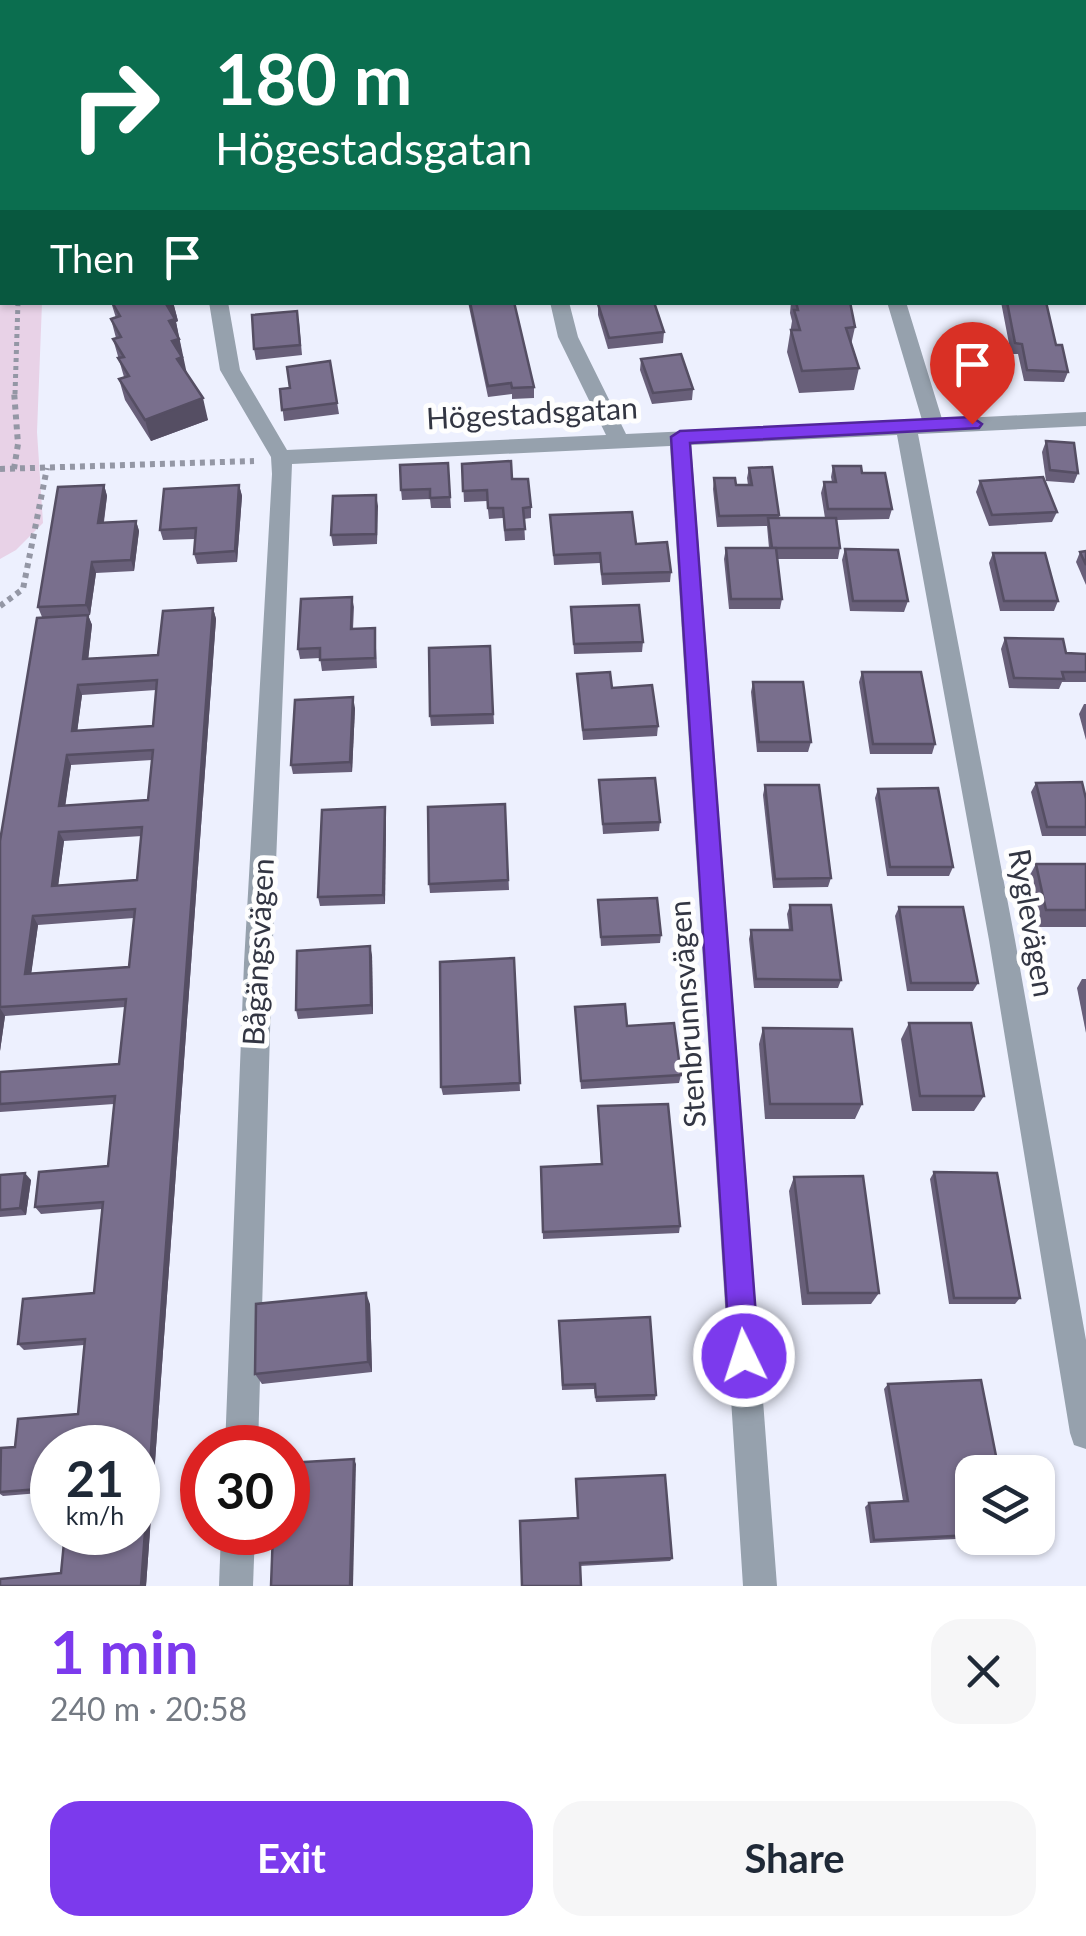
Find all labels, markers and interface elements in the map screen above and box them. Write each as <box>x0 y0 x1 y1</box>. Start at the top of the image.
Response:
text: 180 m <box>215 36 412 120</box>
icon: right <box>50 40 180 170</box>
text: Högestadsgatan <box>215 121 532 175</box>
icon: arrive <box>155 230 210 285</box>
text: Then <box>50 235 135 281</box>
pin <box>930 322 1015 425</box>
icon: arrive <box>945 337 1000 392</box>
street label: Högestadsgatan <box>425 388 639 436</box>
street label: Ryglevägen <box>1002 846 1064 999</box>
street label: Bågängsvägen <box>234 857 280 1047</box>
street label: Stenbrunnsvägen <box>660 899 712 1129</box>
position arrow <box>692 1304 796 1408</box>
speed limit sign: 30 <box>180 1425 310 1555</box>
text: 21 <box>66 1448 124 1508</box>
map controls <box>955 1455 1055 1555</box>
button: layers <box>955 1455 1055 1555</box>
text: km/h <box>66 1500 124 1530</box>
text: 1 min <box>50 1615 199 1687</box>
button: close <box>931 1619 1036 1724</box>
text: 240 m · 20:58 <box>50 1689 247 1728</box>
button: Exit <box>50 1801 533 1916</box>
button: Share <box>553 1801 1036 1916</box>

